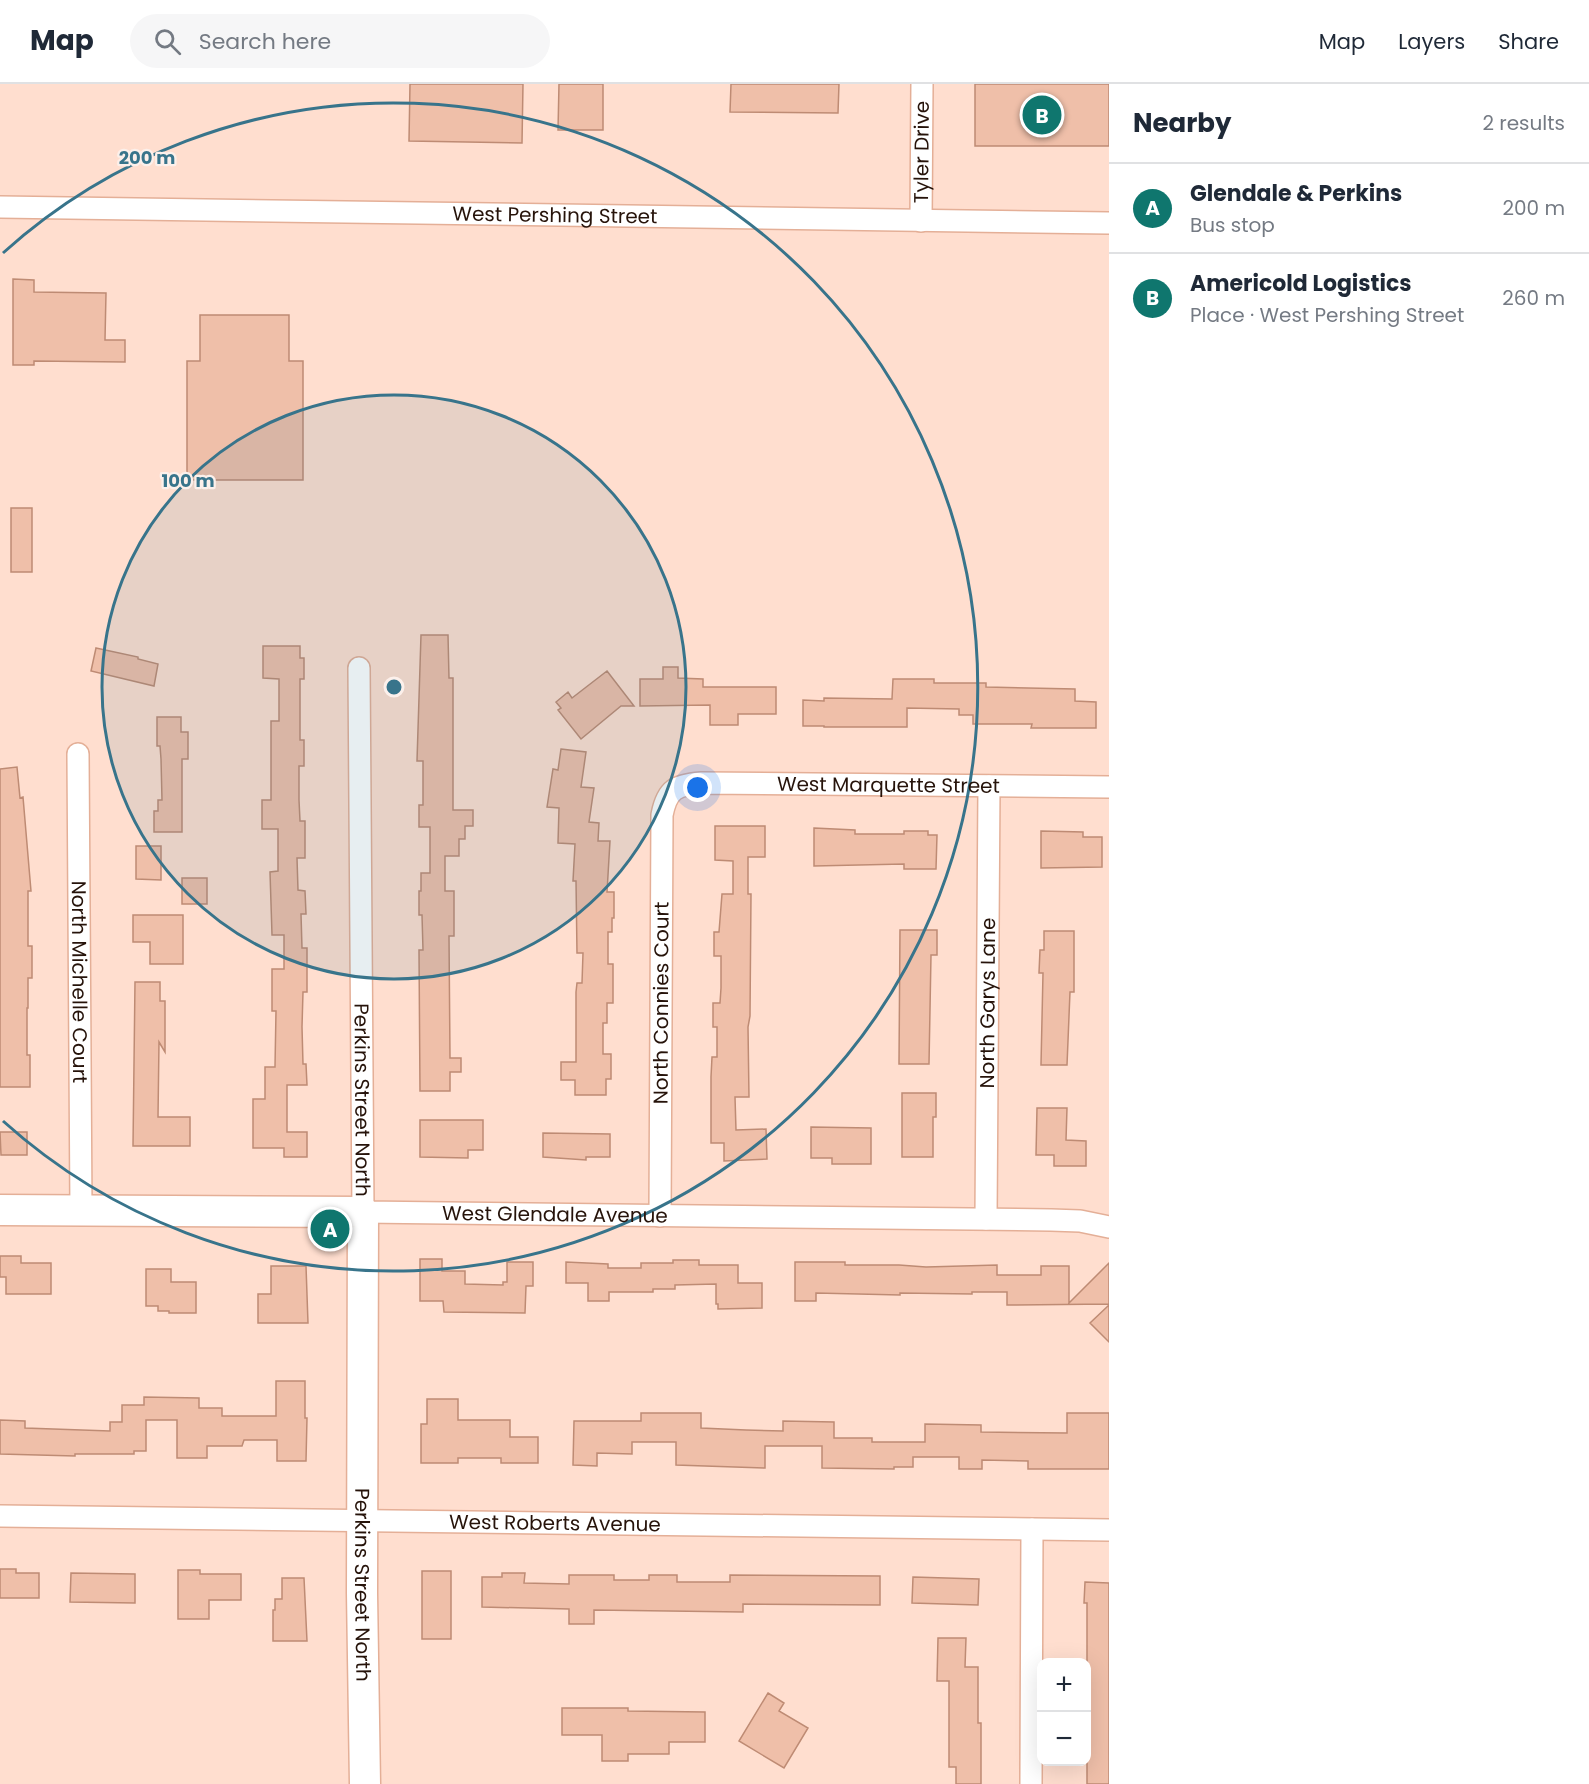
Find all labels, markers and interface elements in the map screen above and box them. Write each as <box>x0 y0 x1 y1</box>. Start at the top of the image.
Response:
search box <box>130 14 550 68</box>
text: Map <box>30 21 94 60</box>
icon: search <box>151 25 184 58</box>
text: Search here <box>199 26 331 57</box>
text: Map <box>1319 27 1365 56</box>
text: Layers <box>1398 27 1465 56</box>
text: Share <box>1498 27 1559 56</box>
pin: B <box>1022 93 1062 138</box>
street label: Tyler Drive <box>907 101 936 203</box>
text: Nearby <box>1133 105 1231 141</box>
text: 2 results <box>1482 109 1565 137</box>
text: 200 m <box>119 145 175 170</box>
text: Glendale & Perkins <box>1190 178 1402 209</box>
text: A <box>1145 194 1160 222</box>
text: 200 m <box>1502 194 1565 222</box>
street label: West Pershing Street <box>452 200 658 230</box>
text: Bus stop <box>1190 211 1275 239</box>
text: Americold Logistics <box>1190 268 1412 299</box>
text: B <box>1146 284 1159 312</box>
text: 260 m <box>1502 284 1565 312</box>
text: Place · West Pershing Street <box>1190 301 1464 329</box>
text: 100 m <box>161 468 215 493</box>
centre of rings <box>384 677 404 697</box>
street label: West Marquette Street <box>777 770 1000 800</box>
your location <box>683 773 712 802</box>
street label: North Michelle Court <box>65 881 94 1083</box>
street label: North Connies Court <box>647 902 676 1104</box>
street label: North Garys Lane <box>973 918 1002 1088</box>
street label: Perkins Street North <box>347 1003 377 1197</box>
street label: West Glendale Avenue <box>442 1199 668 1230</box>
pin: A <box>310 1206 350 1252</box>
street label: Perkins Street North <box>348 1488 377 1682</box>
street label: West Roberts Avenue <box>449 1508 661 1538</box>
map controls <box>1037 1658 1091 1766</box>
button: + <box>1037 1658 1091 1712</box>
button: − <box>1037 1712 1091 1766</box>

